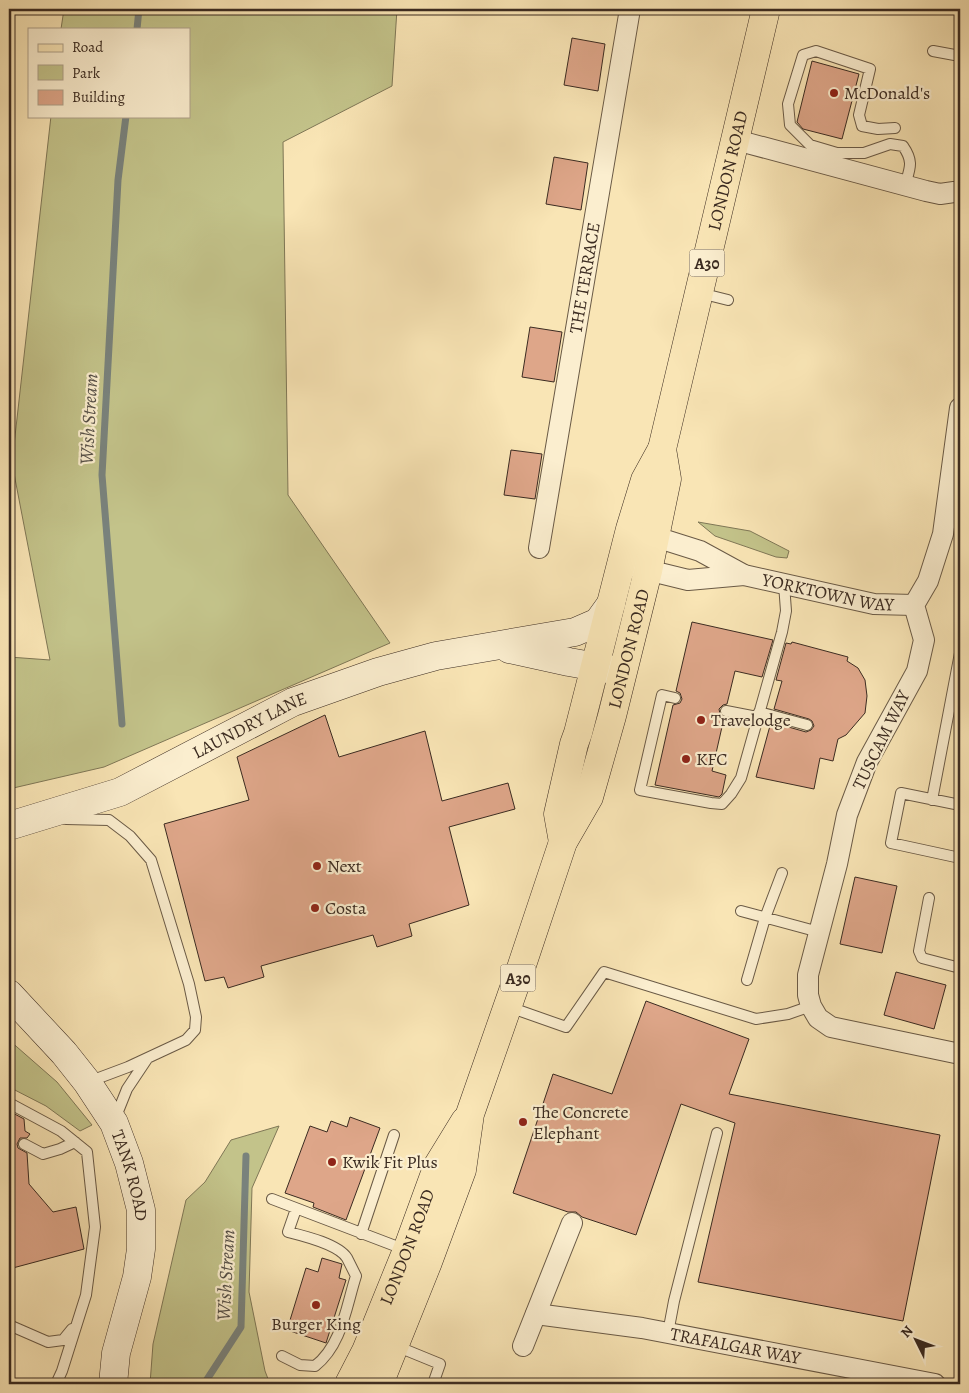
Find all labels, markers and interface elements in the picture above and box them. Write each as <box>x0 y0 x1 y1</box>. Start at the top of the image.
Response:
legend <box>28 28 190 118</box>
text: Road <box>72 37 104 57</box>
text: Park <box>72 63 101 83</box>
place label: McDonald's <box>844 81 930 105</box>
text: Building <box>72 87 125 107</box>
marker: McDonald's <box>828 87 840 99</box>
street label: LONDON ROAD <box>702 108 754 233</box>
street label: THE TERRACE <box>563 220 606 335</box>
road number: A30 <box>690 250 724 276</box>
water label: Wish Stream <box>74 373 104 465</box>
street label: YORKTOWN WAY <box>759 567 896 617</box>
street label: LONDON ROAD <box>602 586 655 711</box>
street label: TUSCAM WAY <box>847 685 916 794</box>
street label: LAUNDRY LANE <box>188 686 310 764</box>
place label: Travelodge <box>711 708 791 732</box>
marker: Travelodge <box>695 714 707 726</box>
place label: KFC <box>696 747 728 771</box>
marker: KFC <box>680 753 692 765</box>
place label: Next <box>327 854 362 878</box>
marker: Next <box>311 860 323 872</box>
place label: Costa <box>325 896 367 920</box>
marker: Costa <box>309 902 321 914</box>
road number: A30 <box>500 964 536 991</box>
place label: The Concrete Elephant <box>533 1100 629 1145</box>
marker: The Concrete Elephant <box>517 1116 529 1128</box>
street label: TANK ROAD <box>106 1126 153 1221</box>
place label: Kwik Fit Plus <box>342 1150 438 1174</box>
marker: Kwik Fit Plus <box>326 1156 338 1168</box>
street label: LONDON ROAD <box>374 1186 440 1309</box>
water label: Wish Stream <box>211 1229 241 1321</box>
marker: Burger King <box>310 1299 322 1311</box>
place label: Burger King <box>271 1312 361 1336</box>
north arrow <box>892 1316 942 1366</box>
text: N <box>896 1321 917 1342</box>
street label: TRAFALGAR WAY <box>668 1322 804 1370</box>

